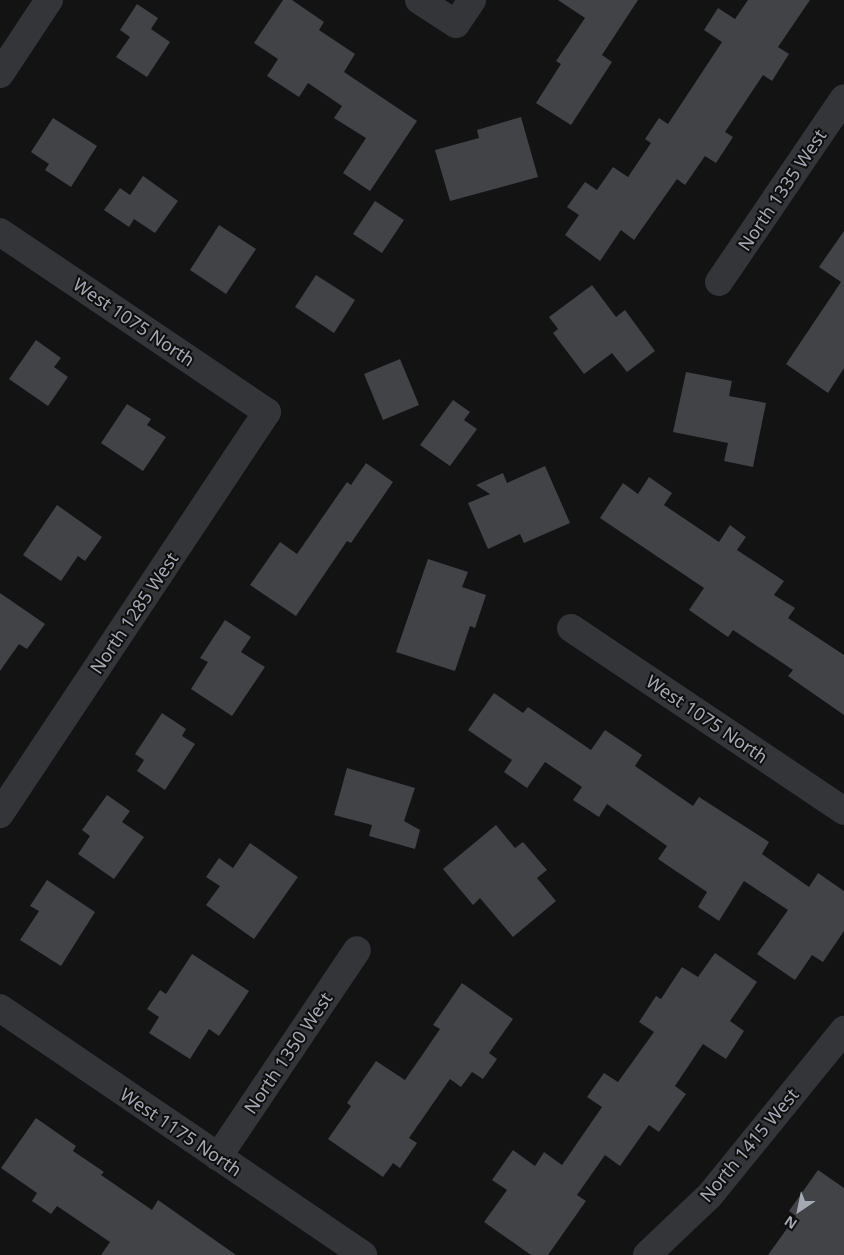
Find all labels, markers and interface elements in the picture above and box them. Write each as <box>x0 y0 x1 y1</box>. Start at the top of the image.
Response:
street label: North 1335 West <box>733 125 831 255</box>
street label: West 1075 North <box>69 273 199 371</box>
street label: North 1285 West <box>85 548 183 678</box>
street label: West 1075 North <box>642 670 772 768</box>
street label: North 1350 West <box>239 988 337 1118</box>
street label: West 1175 North <box>116 1083 246 1181</box>
street label: North 1415 West <box>695 1084 803 1206</box>
north arrow <box>774 1185 824 1235</box>
text: N <box>780 1212 800 1234</box>

